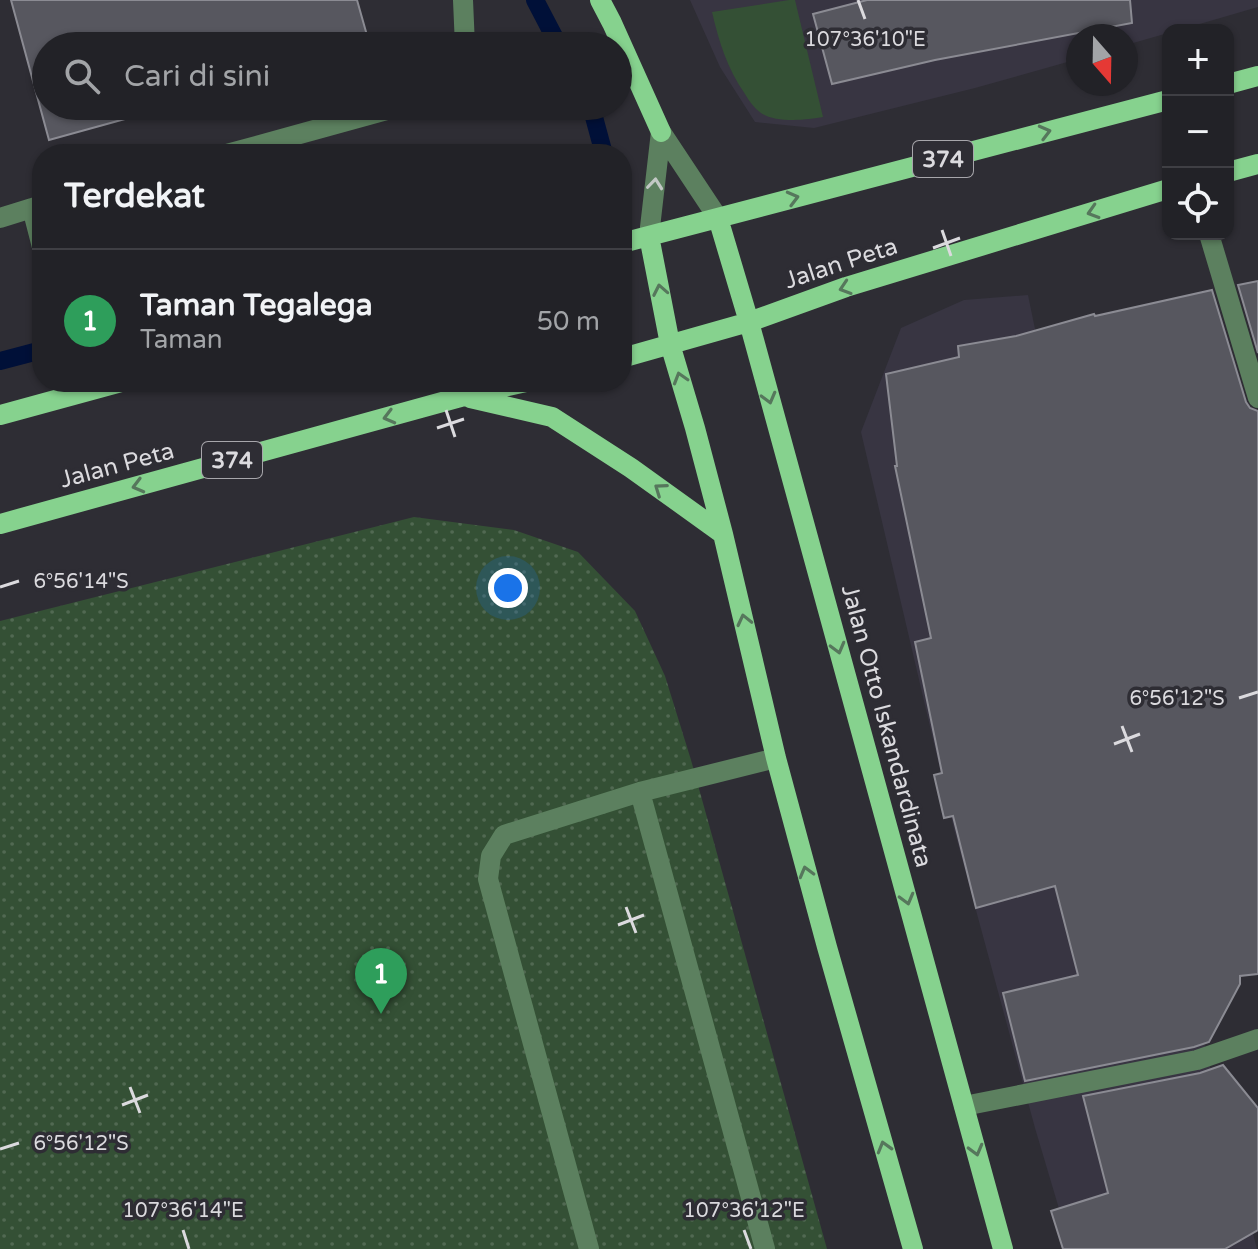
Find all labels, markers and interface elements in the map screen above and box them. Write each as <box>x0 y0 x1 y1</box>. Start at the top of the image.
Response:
north arrow <box>1066 24 1138 96</box>
map controls <box>1162 24 1234 240</box>
button: + <box>1162 24 1234 96</box>
text: 107°36'10"E <box>804 28 926 52</box>
search box <box>32 32 632 120</box>
icon: search <box>60 54 104 98</box>
text: Cari di sini <box>124 58 270 95</box>
button: − <box>1162 96 1234 168</box>
one-way arrow <box>1037 125 1051 142</box>
road number: 374 <box>913 141 973 177</box>
button: locate <box>1162 168 1234 240</box>
text: Terdekat <box>64 176 205 217</box>
one-way arrow <box>646 177 663 190</box>
one-way arrow <box>786 191 800 208</box>
one-way arrow <box>1087 203 1101 219</box>
street label: Jalan Peta <box>781 232 901 295</box>
one-way arrow <box>838 278 852 294</box>
one-way arrow <box>652 283 669 297</box>
text: Taman Tegalega <box>140 287 373 324</box>
text: 1 <box>82 306 98 337</box>
text: 50 m <box>537 306 600 337</box>
text: Taman <box>140 324 223 355</box>
one-way arrow <box>673 371 689 385</box>
one-way arrow <box>760 390 776 404</box>
one-way arrow <box>383 408 397 424</box>
street label: Jalan Peta <box>57 436 177 495</box>
road number: 374 <box>202 442 262 478</box>
one-way arrow <box>132 477 146 493</box>
one-way arrow <box>654 484 668 499</box>
your location <box>488 568 528 608</box>
text: 6°56'14"S <box>33 570 129 594</box>
street label: Jalan Otto Iskandardinata <box>835 582 938 871</box>
one-way arrow <box>736 613 753 627</box>
one-way arrow <box>829 641 846 655</box>
text: 6°56'12"S <box>1129 687 1225 711</box>
one-way arrow <box>799 866 816 880</box>
one-way arrow <box>897 892 914 906</box>
pin: 1 <box>355 948 407 1014</box>
text: 6°56'12"S <box>33 1132 129 1156</box>
one-way arrow <box>877 1141 893 1155</box>
one-way arrow <box>967 1142 983 1156</box>
text: 107°36'14"E <box>122 1199 244 1223</box>
text: 107°36'12"E <box>683 1199 805 1223</box>

